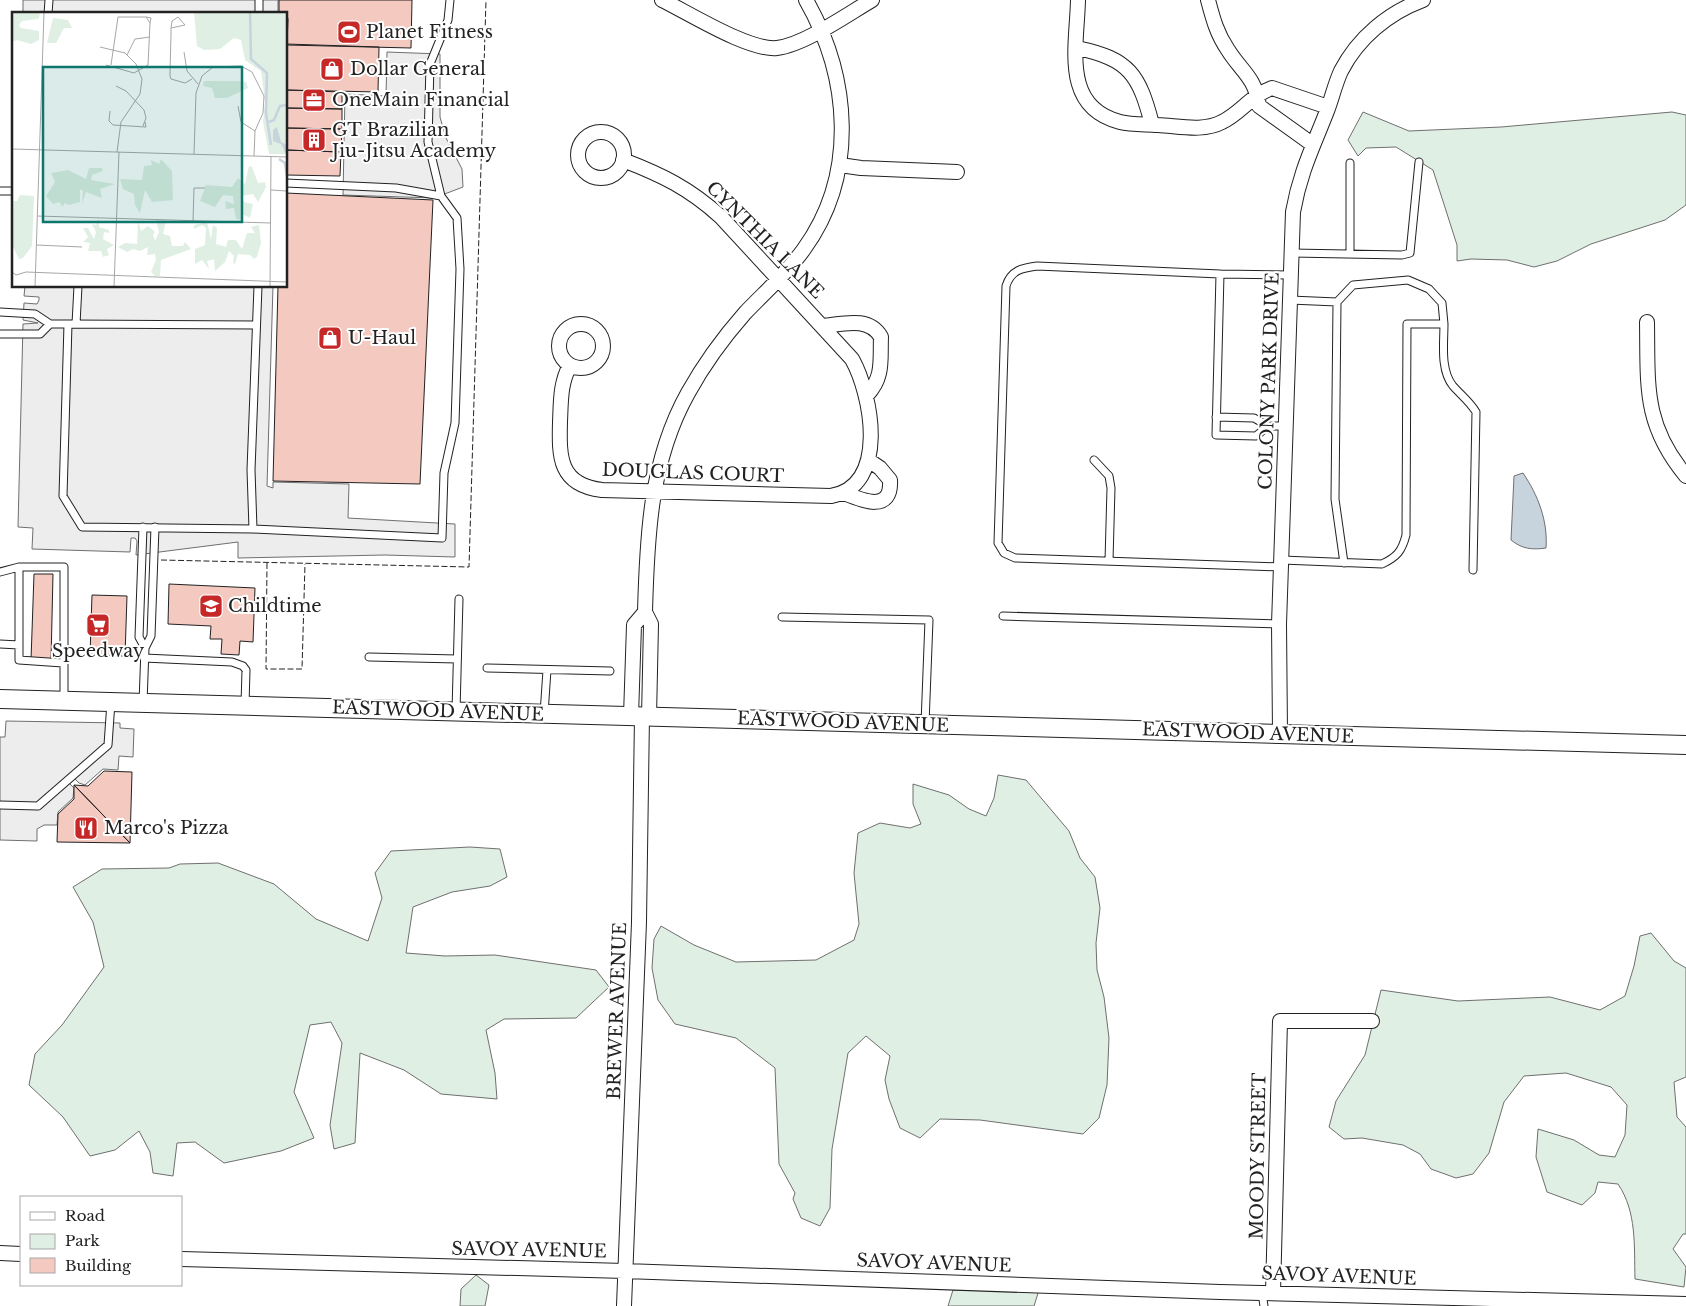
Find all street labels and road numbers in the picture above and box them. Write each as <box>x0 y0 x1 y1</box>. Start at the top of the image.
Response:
street label: CYNTHIA LANE <box>702 177 828 303</box>
street label: COLONY PARK DRIVE <box>1254 272 1284 490</box>
street label: DOUGLAS COURT <box>601 459 785 487</box>
street label: EASTWOOD AVENUE <box>332 696 544 726</box>
street label: EASTWOOD AVENUE <box>737 707 949 737</box>
street label: EASTWOOD AVENUE <box>1142 718 1354 748</box>
street label: BREWER AVENUE <box>603 922 631 1100</box>
street label: MOODY STREET <box>1246 1072 1270 1240</box>
street label: SAVOY AVENUE <box>451 1238 607 1262</box>
street label: SAVOY AVENUE <box>856 1249 1012 1277</box>
street label: SAVOY AVENUE <box>1261 1262 1417 1290</box>

